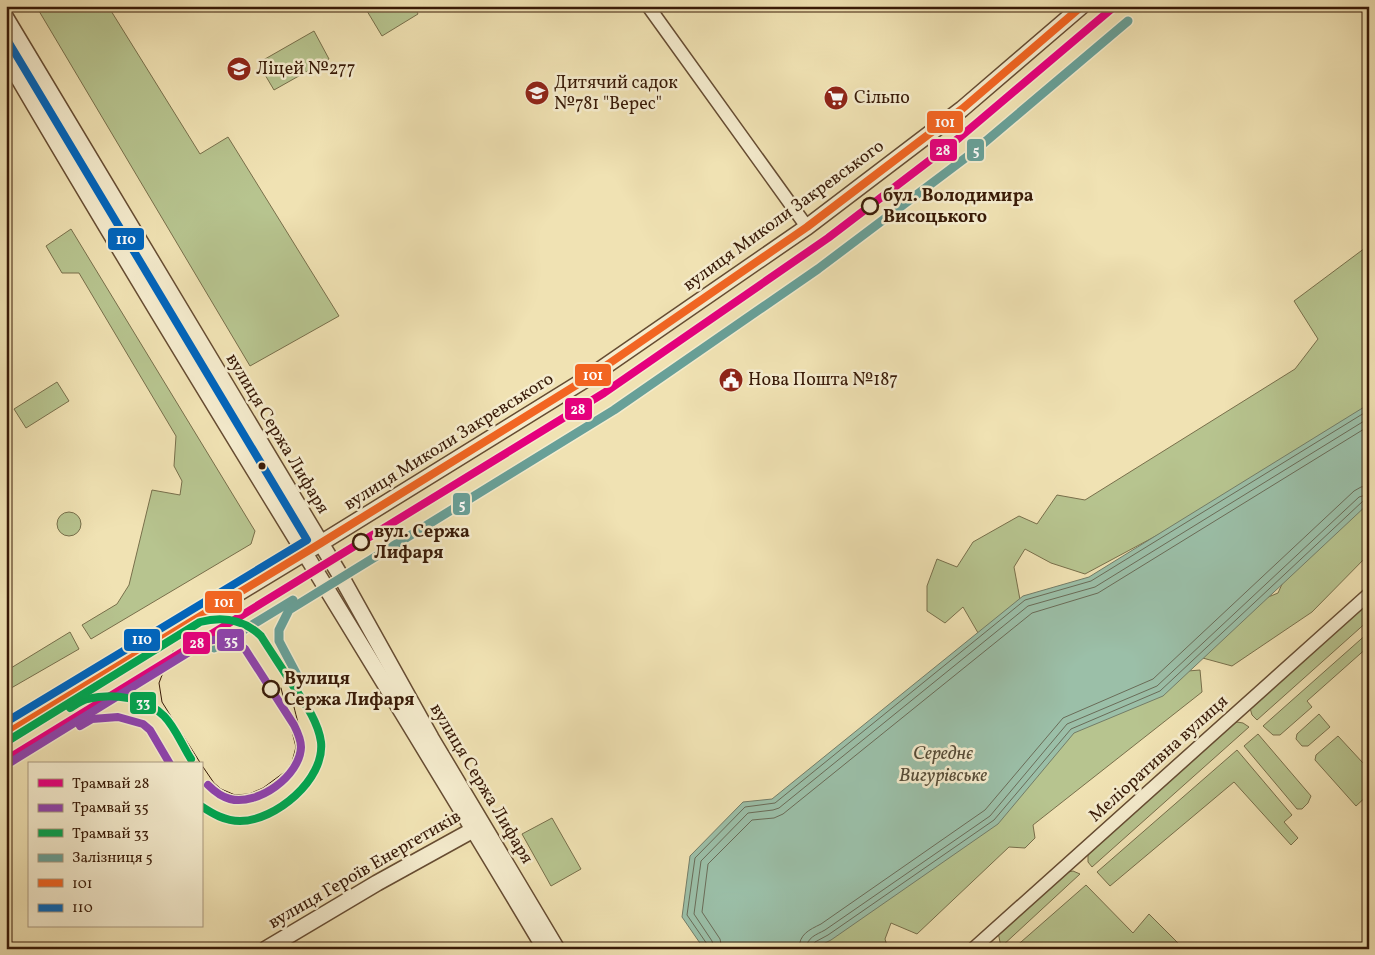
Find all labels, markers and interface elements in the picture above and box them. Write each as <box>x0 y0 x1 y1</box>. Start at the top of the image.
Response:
school or university icon: Ліцей №277 <box>226 56 252 82</box>
place label: Ліцей №277 <box>256 57 356 82</box>
place label: Дитячий садок №781 "Верес" <box>554 71 678 117</box>
school or university icon: Дитячий садок №781 "Верес" <box>524 80 550 106</box>
supermarket icon: Сільпо <box>823 85 849 111</box>
place label: Сільпо <box>854 86 910 111</box>
line badge: 101 <box>926 110 964 134</box>
text: 101 <box>935 114 955 133</box>
street label: вулиця Миколи Закревського <box>678 134 890 298</box>
line badge: 28 <box>929 138 958 162</box>
line badge: 5 <box>966 138 985 162</box>
text: 28 <box>936 142 950 161</box>
text: 5 <box>973 142 980 161</box>
place label: бул. Володимира Висоцького <box>883 184 1034 230</box>
marker: бул. Володимира Висоцького <box>861 197 879 215</box>
line badge: 110 <box>107 227 145 251</box>
text: 110 <box>116 231 136 250</box>
street label: вулиця Сержа Лифаря <box>219 349 335 519</box>
line badge: 101 <box>574 363 612 387</box>
street label: вулиця Миколи Закревського <box>339 367 559 517</box>
text: 101 <box>583 367 603 386</box>
public building icon: Нова Пошта №187 <box>718 367 744 393</box>
place label: Нова Пошта №187 <box>748 368 898 393</box>
line badge: 28 <box>564 397 593 421</box>
text: 28 <box>571 401 585 420</box>
unlabelled marker <box>257 461 267 471</box>
line badge: 5 <box>452 492 471 516</box>
text: 5 <box>459 496 466 515</box>
place label: вул. Сержа Лифаря <box>374 520 470 566</box>
marker: вул. Сержа Лифаря <box>352 533 370 551</box>
line badge: 101 <box>204 590 243 614</box>
text: 101 <box>214 594 234 613</box>
line badge: 110 <box>123 628 161 652</box>
line badge: 35 <box>216 628 245 652</box>
text: 110 <box>132 631 152 650</box>
line badge: 28 <box>182 631 211 655</box>
text: 35 <box>224 632 238 651</box>
text: 28 <box>190 635 204 654</box>
place label: Вулиця Сержа Лифаря <box>284 667 415 713</box>
marker: Вулиця Сержа Лифаря <box>262 680 280 698</box>
street label: Меліоративна вулиця <box>1084 690 1234 828</box>
line badge: 33 <box>129 691 157 715</box>
text: 33 <box>136 694 150 713</box>
street label: вулиця Сержа Лифаря <box>423 699 539 869</box>
water label: Середнє Вигурівське <box>899 741 987 789</box>
legend <box>28 762 202 928</box>
text: Трамвай 28 <box>72 774 149 795</box>
text: Трамвай 35 <box>72 798 149 819</box>
street label: вулиця Героїв Енергетиків <box>264 804 466 936</box>
text: Трамвай 33 <box>72 824 149 845</box>
text: Залізниця 5 <box>72 848 153 869</box>
text: 101 <box>72 874 93 895</box>
text: 110 <box>72 898 93 919</box>

